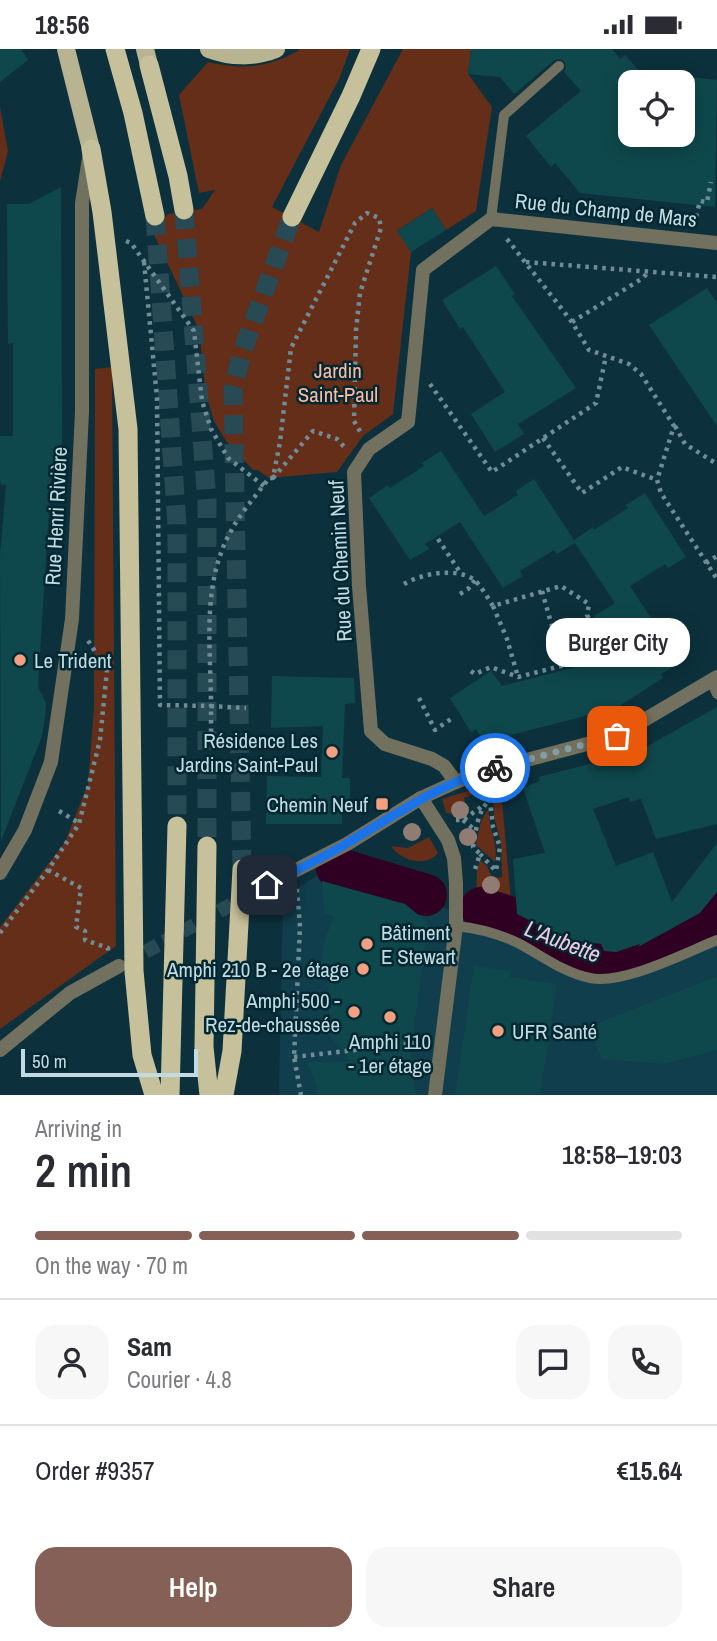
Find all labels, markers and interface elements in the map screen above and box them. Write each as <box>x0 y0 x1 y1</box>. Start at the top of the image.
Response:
text: 18:56 <box>35 7 90 42</box>
map controls <box>618 70 695 147</box>
button: locate <box>618 70 695 147</box>
street label: Rue du Champ de Mars <box>514 186 698 234</box>
park label: Jardin Saint-Paul <box>298 356 378 409</box>
street label: Rue Henri Rivière <box>38 446 74 586</box>
street label: Rue du Chemin Neuf <box>321 479 359 643</box>
callout: Burger City <box>545 617 689 666</box>
text: Burger City <box>568 627 668 658</box>
place label: Le Trident <box>34 646 112 675</box>
marker: Le Trident <box>12 652 28 668</box>
pin <box>587 706 647 766</box>
icon: bag <box>598 717 636 755</box>
place label: Résidence Les Jardins Saint-Paul <box>176 726 318 779</box>
courier <box>460 733 530 803</box>
marker: Résidence Les Jardins Saint-Paul <box>324 744 340 760</box>
icon: bike <box>476 749 514 787</box>
place label: Chemin Neuf <box>267 790 368 819</box>
marker: Chemin Neuf <box>374 796 390 812</box>
pin <box>237 855 297 915</box>
icon: home <box>248 866 286 904</box>
water label: L'Aubette <box>521 912 605 970</box>
place label: Bâtiment E Stewart <box>381 918 456 971</box>
marker: Bâtiment E Stewart <box>359 936 375 952</box>
place label: Amphi 210 B - 2e étage <box>166 955 349 984</box>
marker: Amphi 210 B - 2e étage <box>355 961 371 977</box>
place label: Amphi 500 - Rez-de-chaussée <box>205 986 340 1039</box>
marker: Amphi 500 - Rez-de-chaussée <box>346 1004 362 1020</box>
marker: Amphi 110 - 1er étage <box>382 1009 398 1025</box>
place label: UFR Santé <box>512 1017 597 1046</box>
marker: UFR Santé <box>490 1023 506 1039</box>
place label: Amphi 110 - 1er étage <box>348 1027 432 1080</box>
scale bar <box>21 1046 198 1078</box>
text: 50 m <box>32 1048 67 1074</box>
text: Arriving in <box>35 1113 122 1144</box>
text: 18:58–19:03 <box>562 1137 682 1172</box>
text: 2 min <box>35 1139 132 1201</box>
text: On the way · 70 m <box>35 1250 188 1281</box>
button: person <box>35 1325 109 1399</box>
button: chat <box>516 1325 590 1399</box>
button: phone <box>608 1325 682 1399</box>
text: Sam <box>127 1329 172 1364</box>
text: Courier · 4.8 <box>127 1364 232 1395</box>
text: Order #9357 <box>35 1453 155 1488</box>
text: €15.64 <box>617 1453 682 1488</box>
button: Help <box>35 1547 352 1627</box>
button: Share <box>366 1547 682 1627</box>

